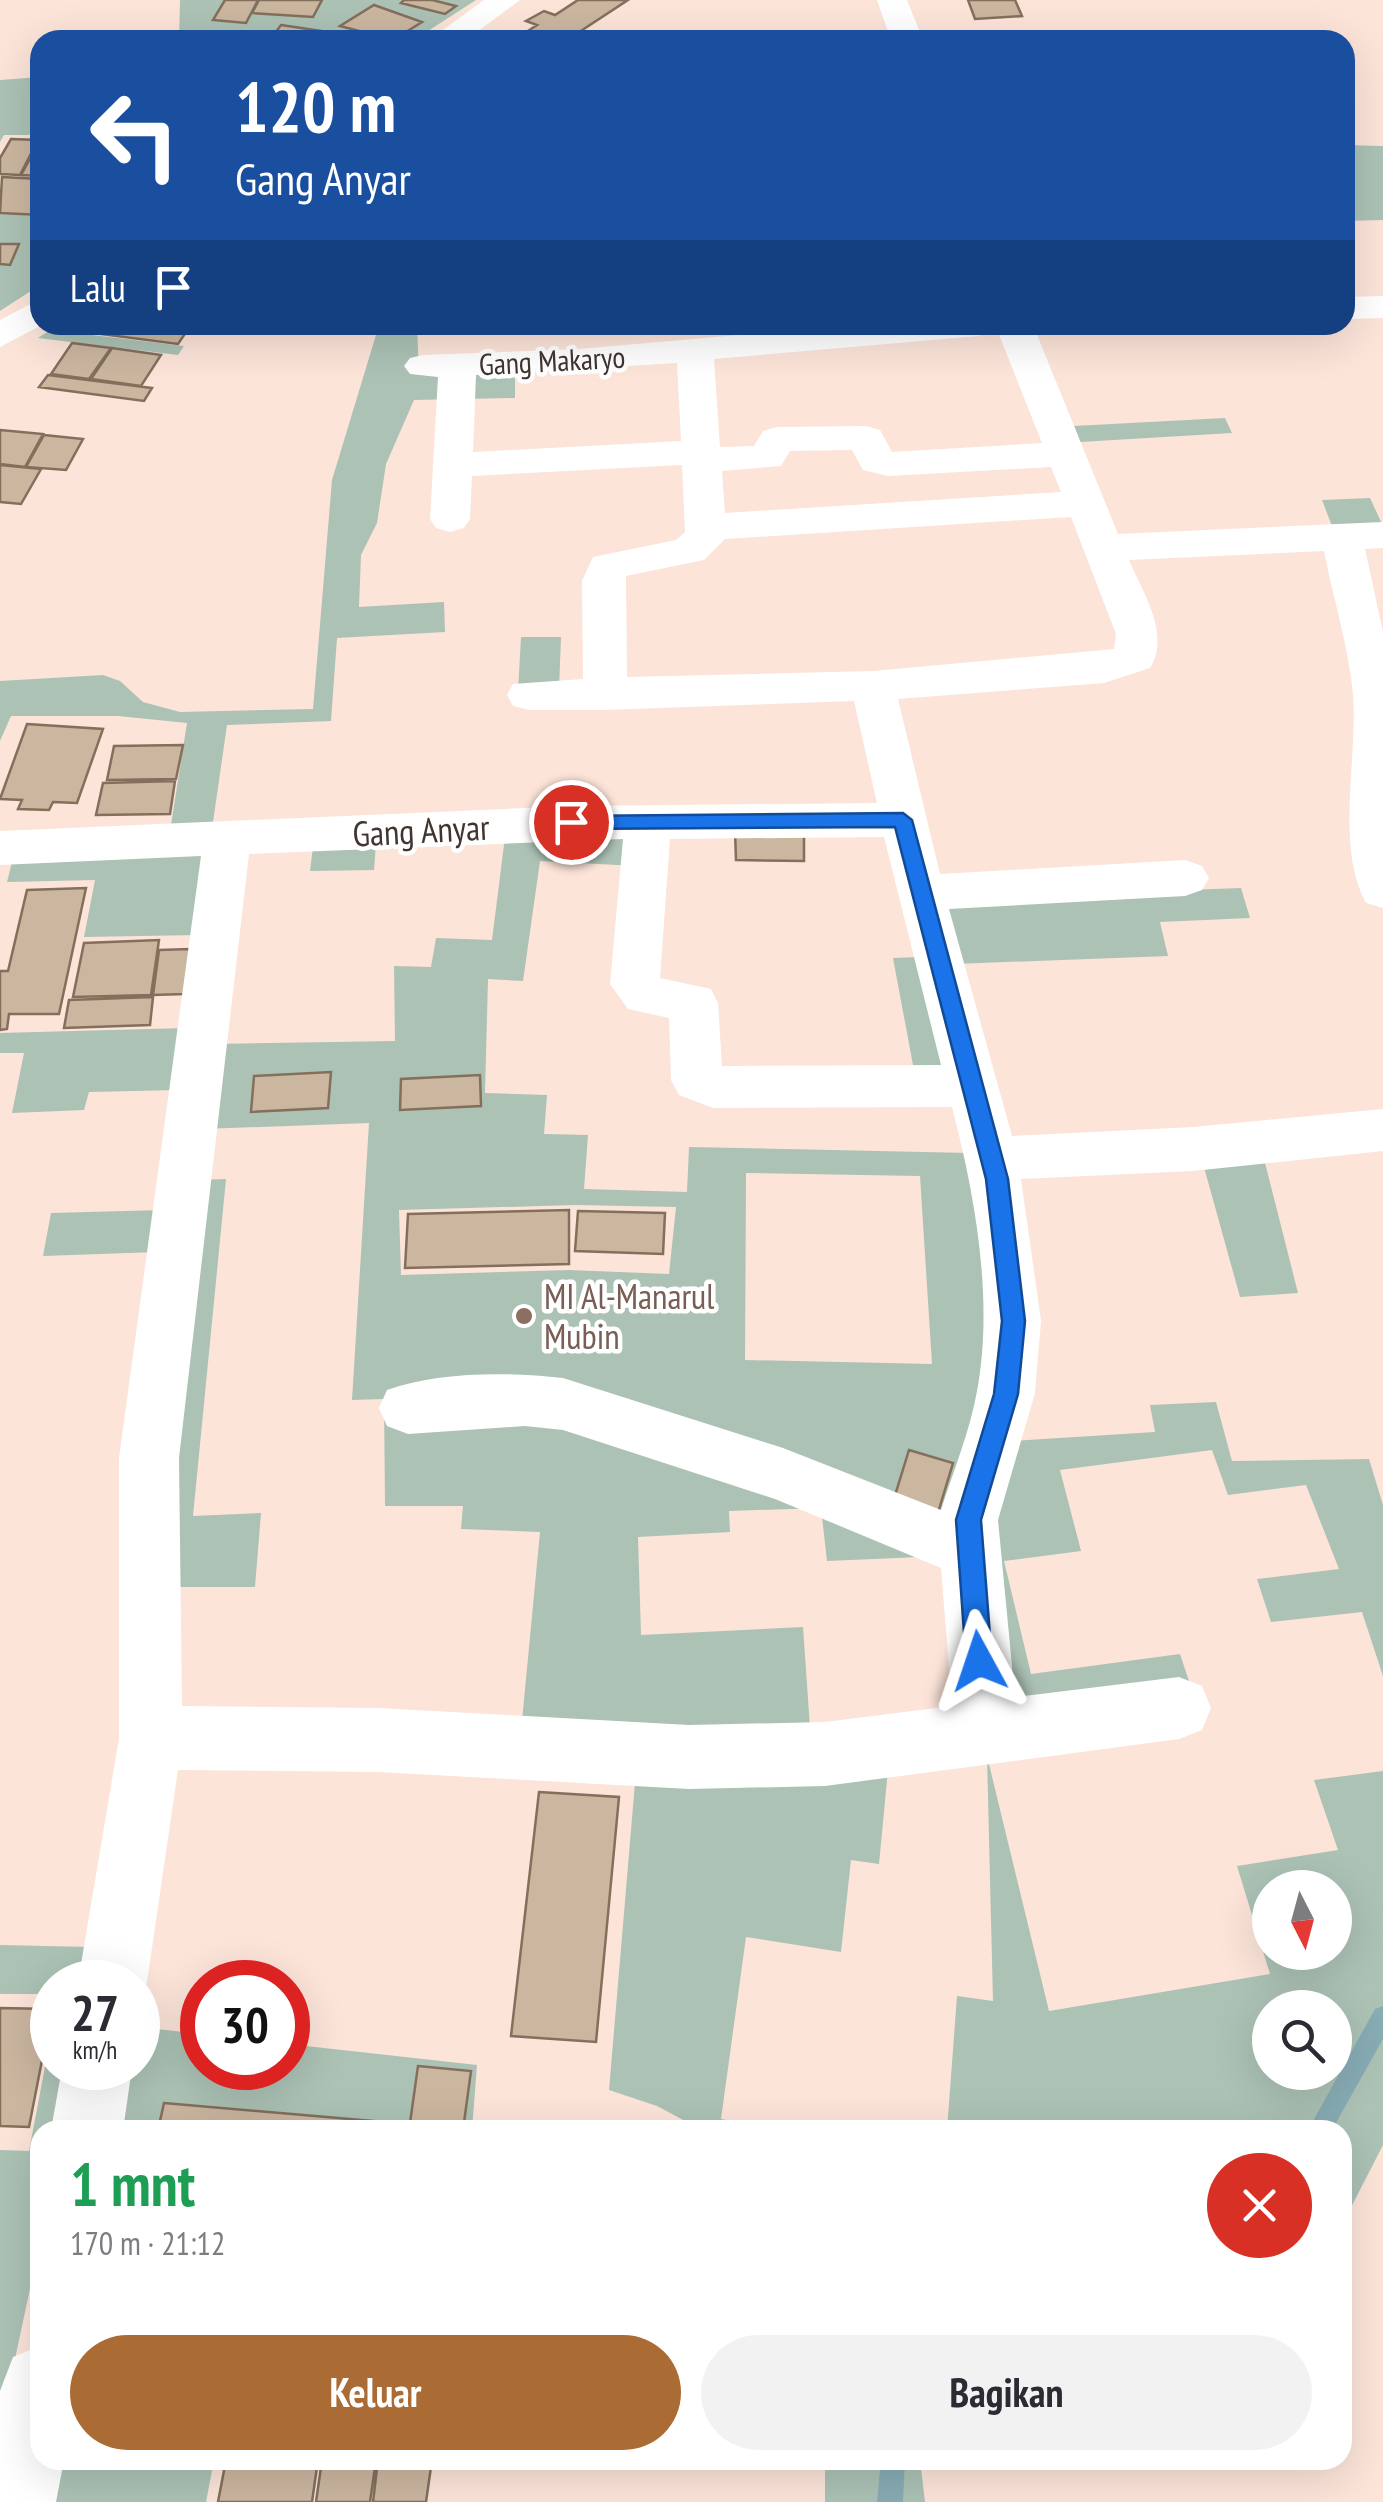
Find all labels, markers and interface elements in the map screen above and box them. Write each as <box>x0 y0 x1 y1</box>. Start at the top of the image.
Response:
text: 120 m <box>235 61 396 151</box>
icon: left <box>70 70 200 200</box>
text: Gang Anyar <box>235 149 411 207</box>
icon: arrive <box>146 260 201 315</box>
text: Lalu <box>70 263 126 312</box>
street label: Gang Makaryo <box>478 337 626 383</box>
pin <box>529 780 614 865</box>
icon: arrive <box>544 795 599 850</box>
street label: Gang Anyar <box>351 803 491 857</box>
place label: MI Al-Manarul Mubin <box>544 1273 714 1359</box>
marker: MI Al-Manarul Mubin <box>513 1305 535 1327</box>
position arrow <box>927 1609 1031 1713</box>
north arrow <box>1252 1870 1352 1970</box>
map controls <box>1252 1870 1352 2090</box>
speed limit sign: 30 <box>180 1960 310 2090</box>
text: 27 <box>71 1980 119 2045</box>
button: search <box>1252 1990 1352 2090</box>
text: km/h <box>73 2034 117 2066</box>
text: 1 mnt <box>70 2145 195 2223</box>
button: close <box>1207 2153 1312 2258</box>
text: 170 m · 21:12 <box>70 2222 225 2264</box>
button: Keluar <box>70 2335 681 2450</box>
button: Bagikan <box>701 2335 1312 2450</box>

